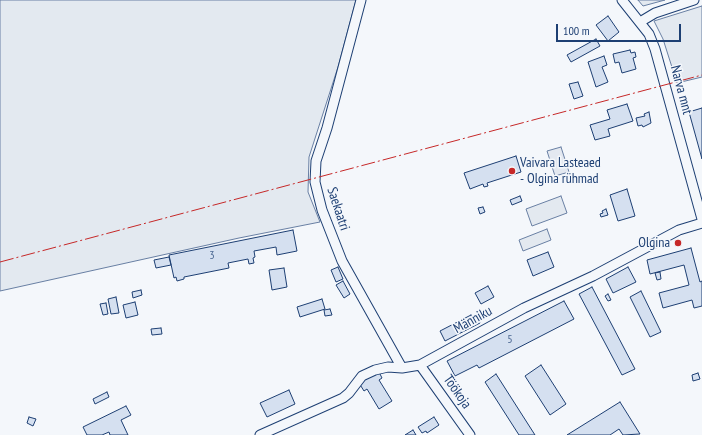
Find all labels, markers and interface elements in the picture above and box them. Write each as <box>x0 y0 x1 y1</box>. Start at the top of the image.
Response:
scale bar <box>558 16 683 42</box>
text: 100 m <box>563 23 590 38</box>
street label: Narva mnt <box>666 64 696 116</box>
place label: Vaivara Lasteaed - Olgina rühmad <box>520 155 601 188</box>
marker: Vaivara Lasteaed - Olgina rühmad <box>507 166 517 176</box>
street label: Saekaatri <box>323 185 353 233</box>
place label: Olgina <box>638 235 670 251</box>
marker: Olgina <box>673 238 683 248</box>
house number: 3 <box>209 249 215 263</box>
street label: Männiku <box>451 303 495 337</box>
house number: 5 <box>507 333 513 347</box>
street label: Töökoja <box>439 372 475 412</box>

